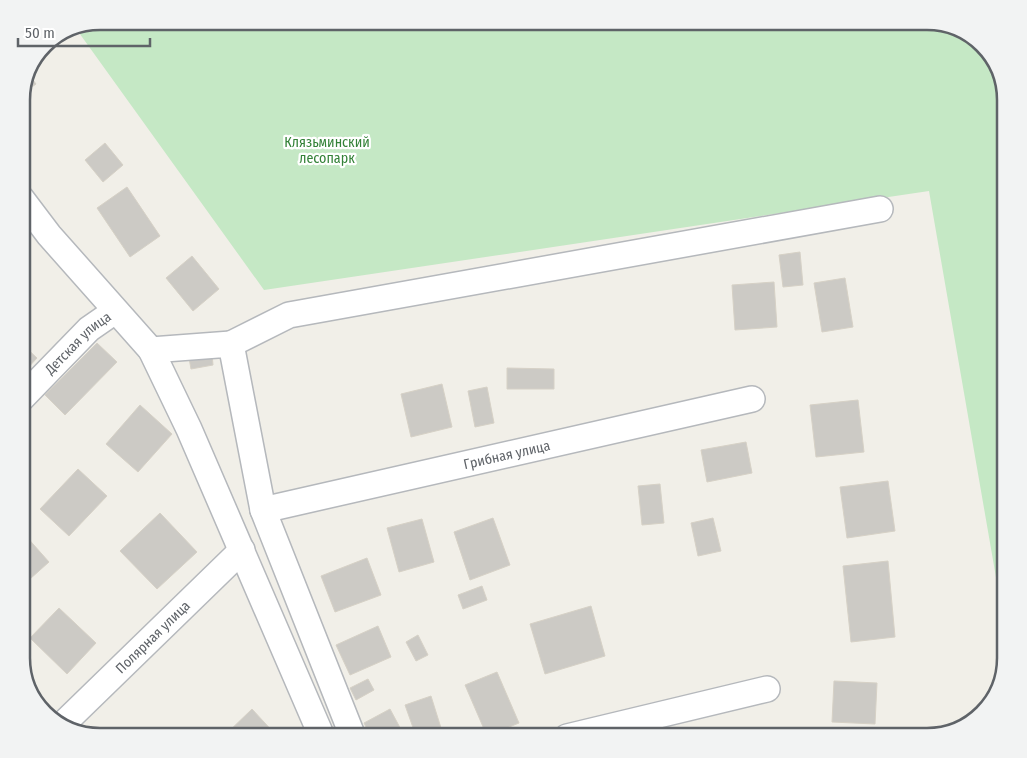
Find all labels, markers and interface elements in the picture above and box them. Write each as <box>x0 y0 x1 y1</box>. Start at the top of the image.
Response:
scale bar <box>18 15 150 47</box>
text: 50 m <box>25 24 55 42</box>
park label: Клязьминский лесопарк <box>284 134 370 167</box>
street label: Детская улица <box>41 308 114 379</box>
street label: Грибная улица <box>462 437 552 473</box>
street label: Полярная улица <box>112 597 193 677</box>

